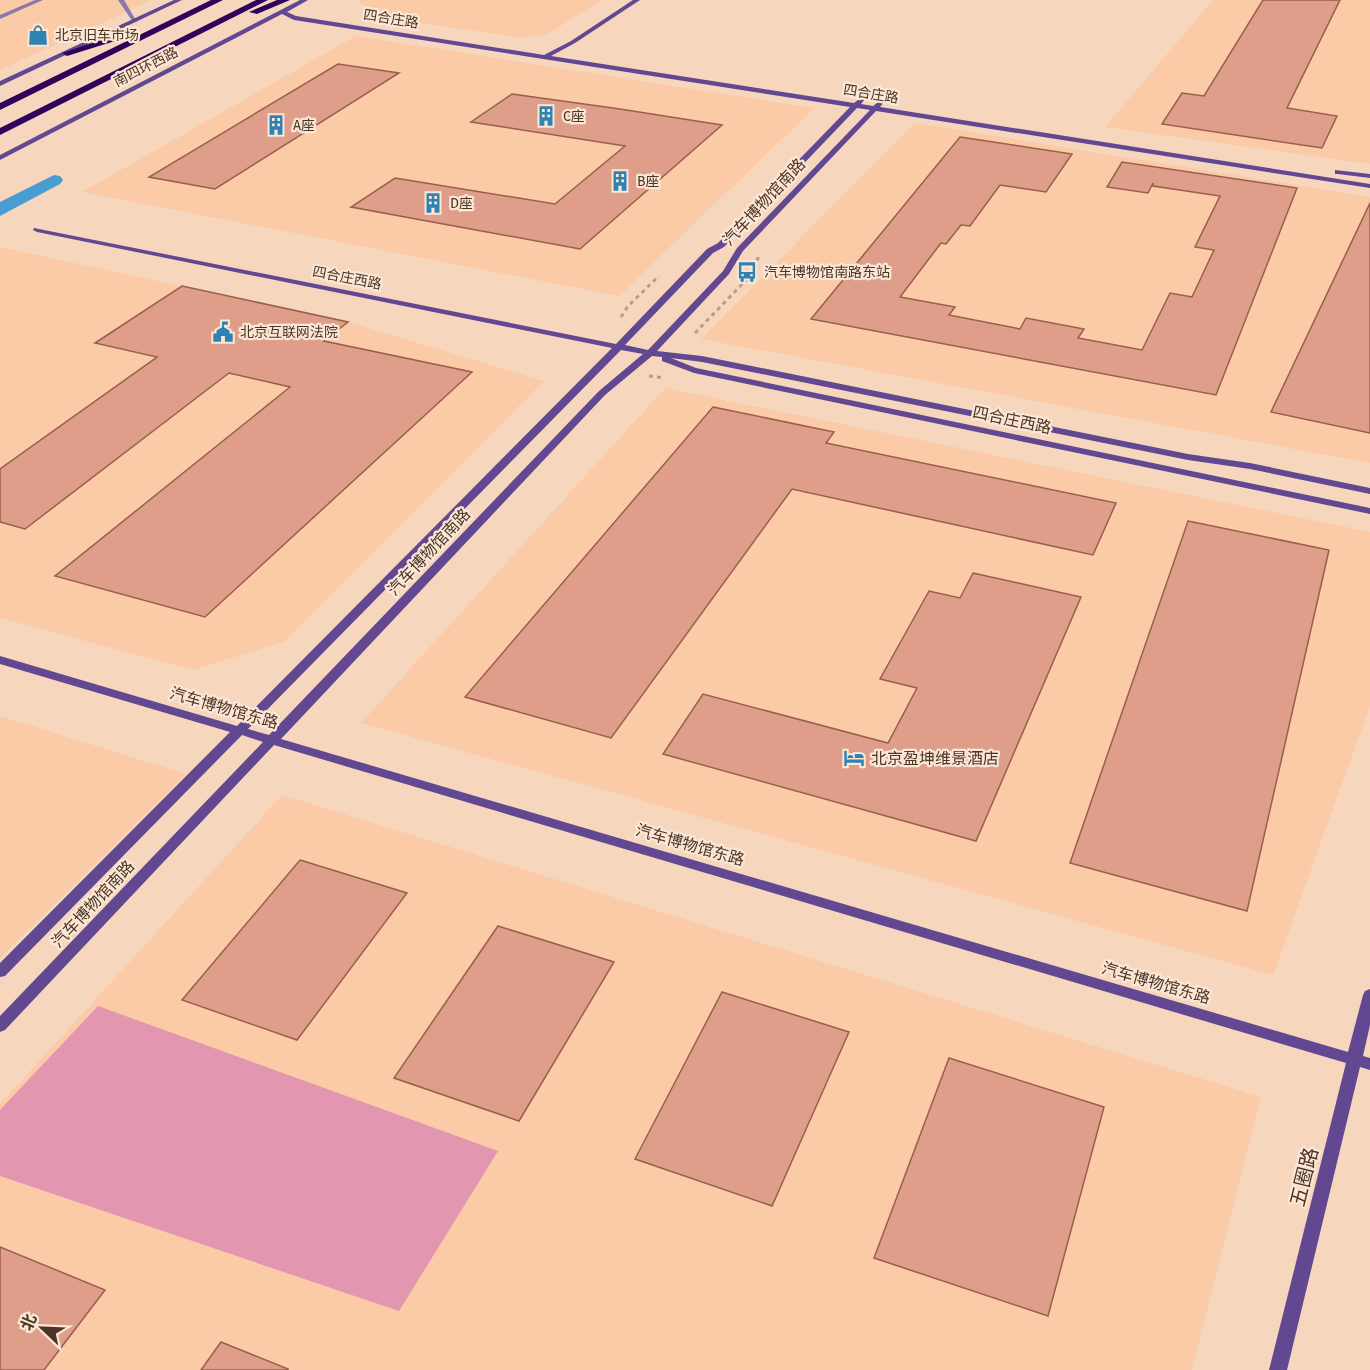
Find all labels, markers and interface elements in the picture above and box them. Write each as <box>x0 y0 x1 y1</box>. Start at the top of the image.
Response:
street label: 四合庄路 <box>362 6 420 32</box>
shop icon: 北京旧车市场 <box>26 23 50 47</box>
place label: 北京旧车市场 <box>55 27 139 44</box>
street label: 南四环西路 <box>111 44 181 90</box>
street label: 四合庄路 <box>842 81 900 107</box>
building icon: C座 <box>534 104 558 128</box>
place label: C座 <box>563 108 585 125</box>
building icon: A座 <box>264 113 288 137</box>
place label: A座 <box>293 117 315 134</box>
street label: 汽车博物馆南路 <box>719 155 809 249</box>
building icon: B座 <box>608 169 632 193</box>
place label: B座 <box>637 173 660 190</box>
building icon: D座 <box>421 191 445 215</box>
place label: D座 <box>450 195 473 212</box>
bus stop icon: 汽车博物馆南路东站 <box>735 260 759 284</box>
street label: 四合庄西路 <box>311 263 383 293</box>
place label: 汽车博物馆南路东站 <box>764 264 890 281</box>
public building icon: 北京互联网法院 <box>211 320 235 344</box>
place label: 北京互联网法院 <box>240 324 338 341</box>
street label: 四合庄西路 <box>971 402 1053 438</box>
street label: 汽车博物馆南路 <box>384 505 474 599</box>
street label: 汽车博物馆东路 <box>168 683 280 733</box>
hotel icon: 北京盈坤维景酒店 <box>842 746 866 770</box>
place label: 北京盈坤维景酒店 <box>871 749 999 768</box>
street label: 汽车博物馆东路 <box>634 820 746 870</box>
street label: 汽车博物馆南路 <box>48 857 138 951</box>
street label: 汽车博物馆东路 <box>1100 958 1212 1008</box>
street label: 五圈路 <box>1285 1145 1323 1209</box>
north arrow <box>12 1298 72 1358</box>
text: 北 <box>17 1311 41 1333</box>

